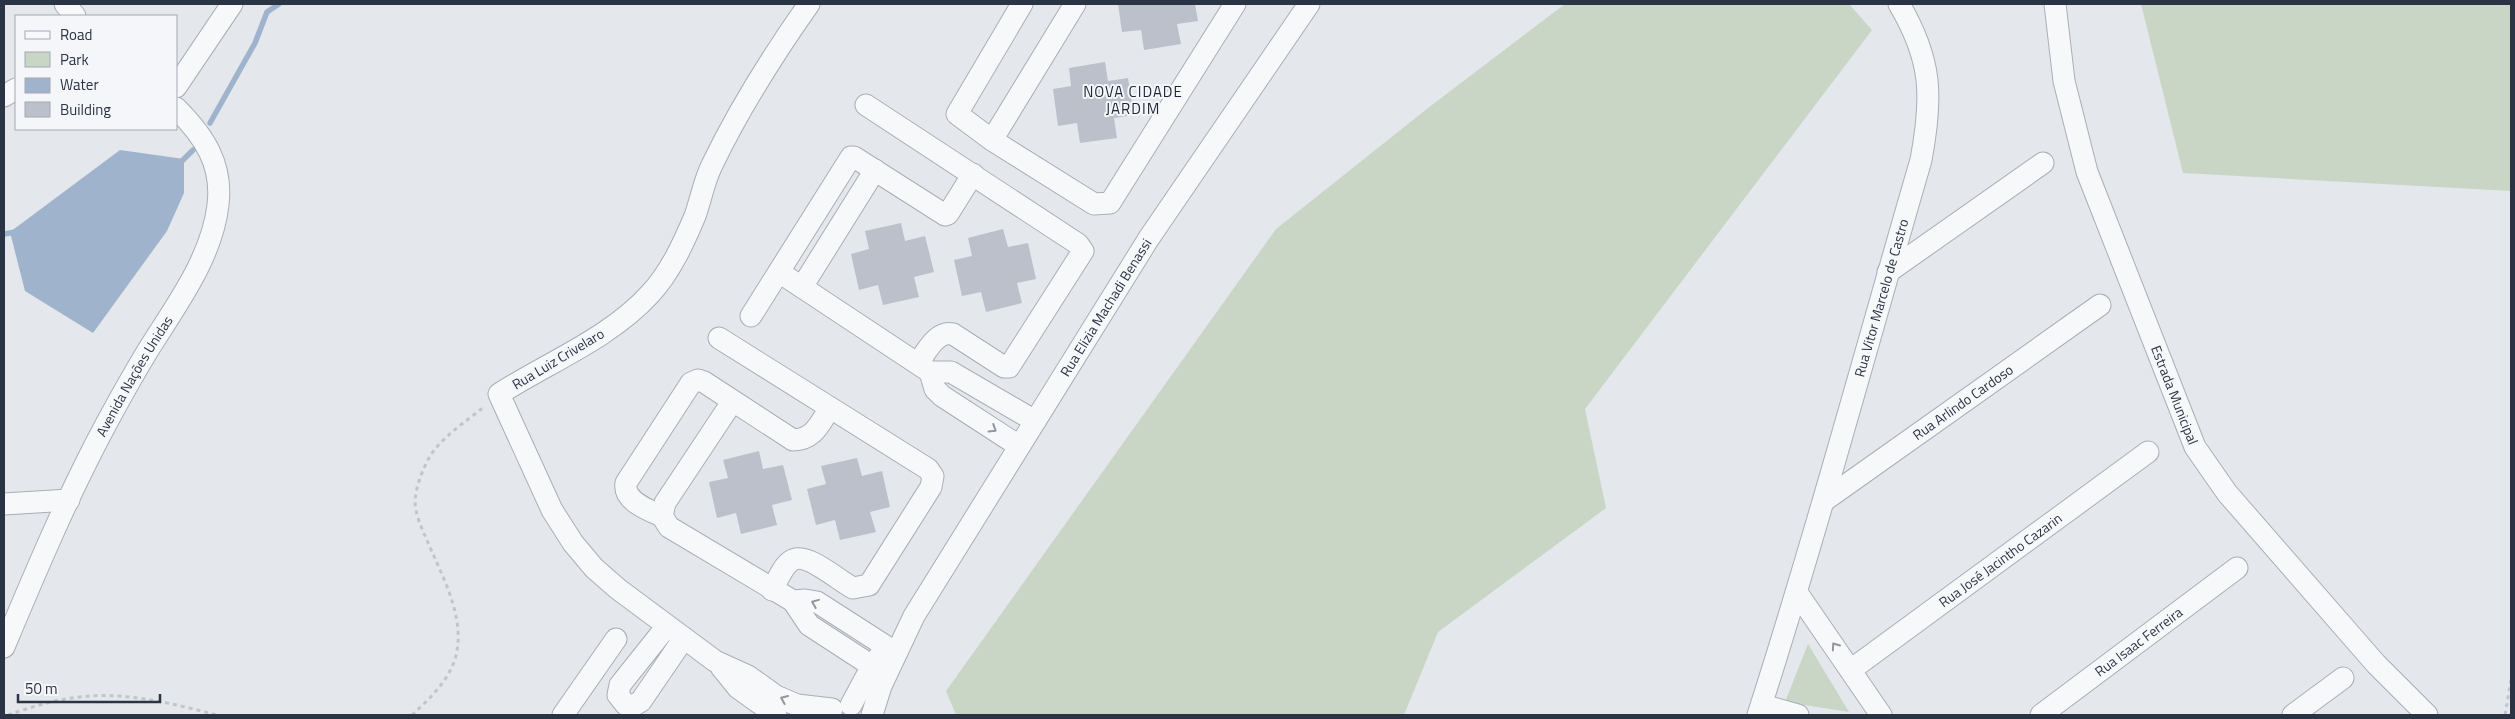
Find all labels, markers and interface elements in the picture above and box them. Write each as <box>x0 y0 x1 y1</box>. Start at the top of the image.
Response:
legend <box>15 15 178 130</box>
text: Road <box>60 23 92 46</box>
text: Park <box>60 48 89 71</box>
text: Water <box>60 73 99 96</box>
district label: NOVA CIDADE JARDIM <box>1083 80 1183 120</box>
text: Building <box>60 98 111 121</box>
street label: Rua Vitor Marcelo de Castro <box>1848 216 1913 379</box>
street label: Rua Elizia Machadi Benassi <box>1054 234 1156 380</box>
street label: Avenida Nações Unidas <box>90 311 178 440</box>
street label: Rua Luiz Crivelaro <box>508 323 608 394</box>
street label: Estrada Municipal <box>2146 342 2204 448</box>
street label: Rua Arlindo Cardoso <box>1908 359 2017 445</box>
one-way arrow <box>987 423 996 432</box>
street label: Rua José Jacintho Cazarin <box>1934 507 2066 612</box>
one-way arrow <box>811 599 820 609</box>
street label: Rua Isaac Ferreira <box>2090 601 2187 681</box>
one-way arrow <box>1832 642 1841 651</box>
scale bar <box>18 672 160 704</box>
text: 50 m <box>25 677 58 700</box>
one-way arrow <box>780 695 789 706</box>

